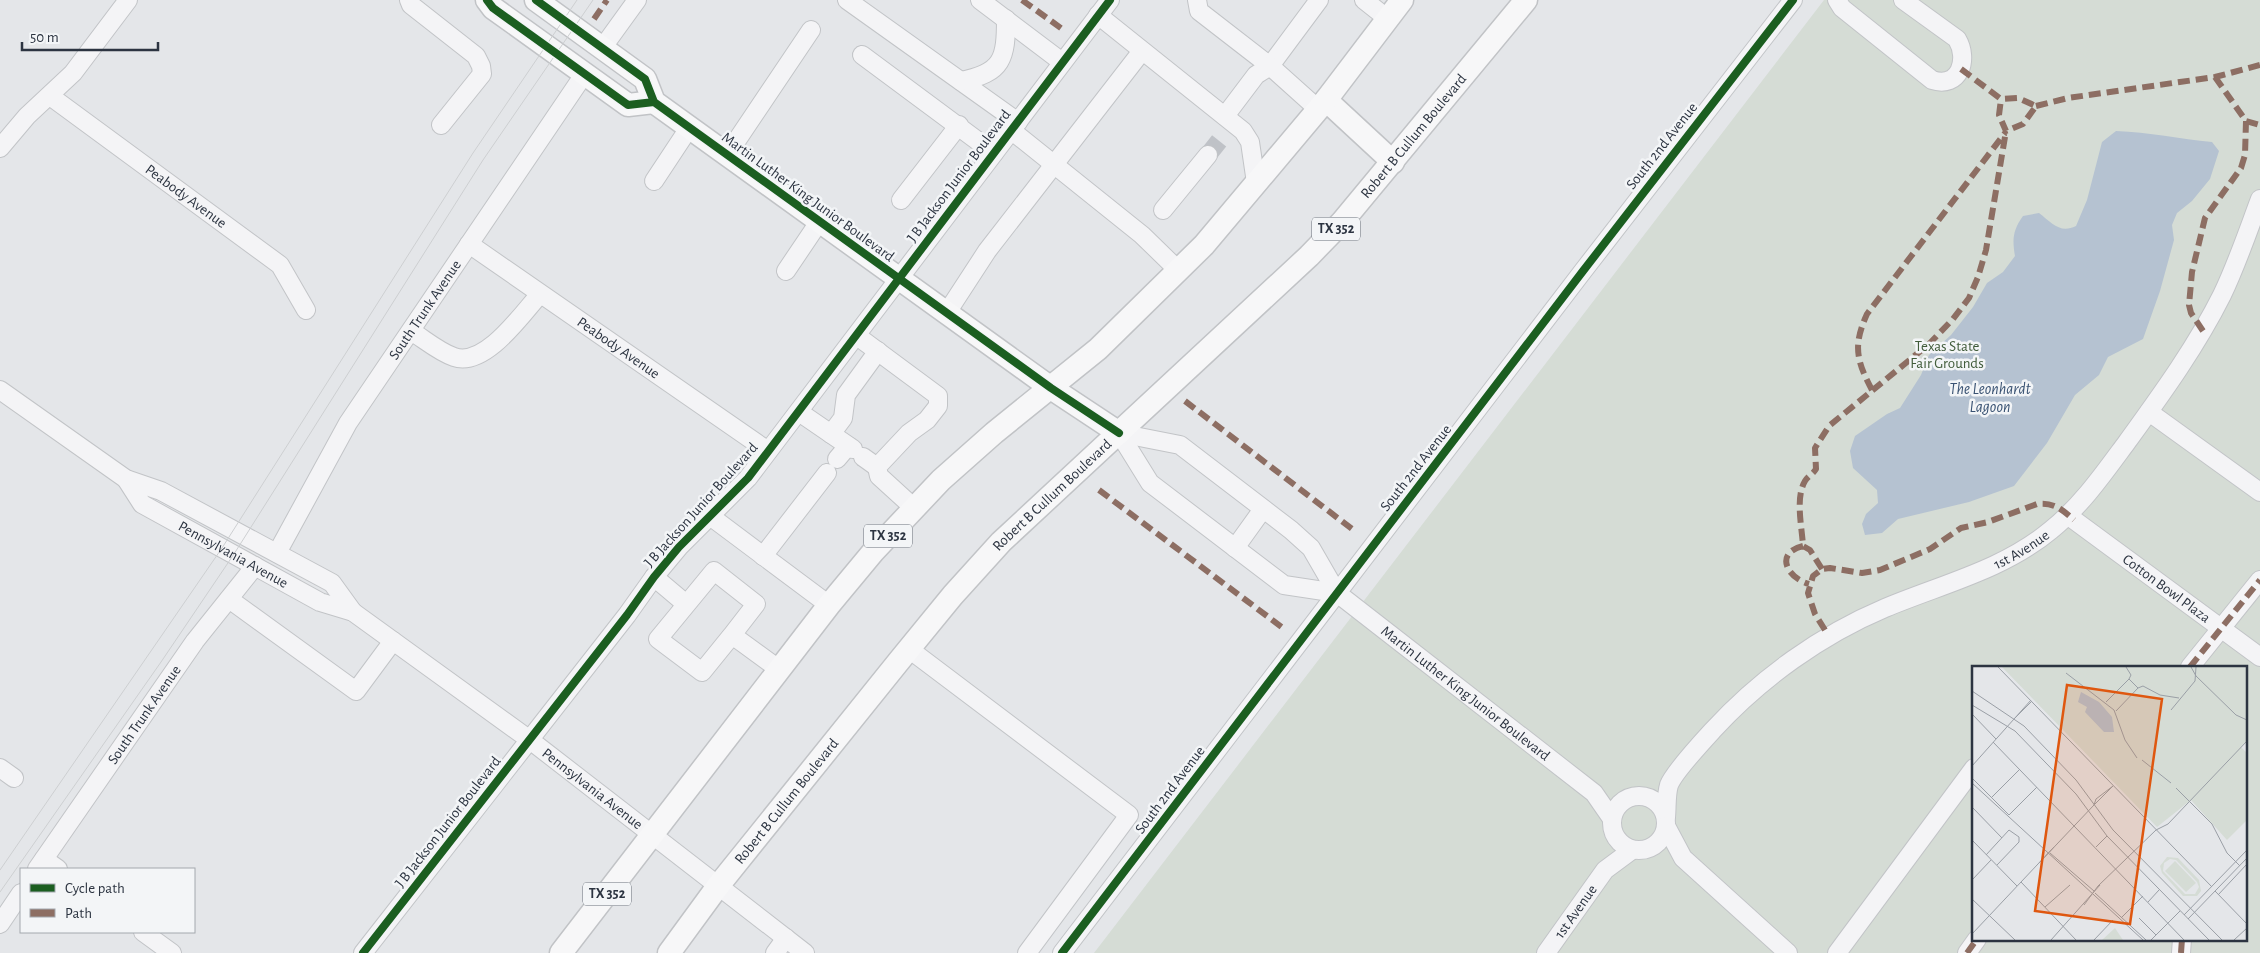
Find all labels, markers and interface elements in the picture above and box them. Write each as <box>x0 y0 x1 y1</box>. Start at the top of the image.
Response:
scale bar <box>22 20 159 52</box>
text: 50 m <box>30 30 59 45</box>
street label: Robert B Cullum Boulevard <box>1358 71 1469 201</box>
street label: South 2nd Avenue <box>1624 100 1700 192</box>
street label: J B Jackson Junior Boulevard <box>904 107 1014 245</box>
street label: Martin Luther King Junior Boulevard <box>719 130 897 265</box>
street label: Peabody Avenue <box>143 161 230 231</box>
road number: TX 352 <box>1312 218 1360 240</box>
street label: South Trunk Avenue <box>386 257 464 362</box>
street label: Peabody Avenue <box>575 314 663 381</box>
park label: Texas State Fair Grounds <box>1910 339 1984 371</box>
water label: The Leonhardt Lagoon <box>1949 381 2032 415</box>
street label: South 2nd Avenue <box>1378 422 1454 514</box>
street label: Robert B Cullum Boulevard <box>990 436 1114 553</box>
street label: J B Jackson Junior Boulevard <box>641 440 761 570</box>
street label: Pennsylvania Avenue <box>176 518 291 590</box>
road number: TX 352 <box>864 524 912 548</box>
street label: 1st Avenue <box>1991 527 2052 572</box>
street label: Cotton Bowl Plaza <box>2120 551 2213 625</box>
street label: Martin Luther King Junior Boulevard <box>1379 623 1553 764</box>
street label: South Trunk Avenue <box>105 662 183 767</box>
inset map <box>1972 666 2248 940</box>
street label: Robert B Cullum Boulevard <box>731 735 841 867</box>
street label: South 2nd Avenue <box>1132 743 1208 837</box>
street label: Pennsylvania Avenue <box>540 745 646 832</box>
street label: J B Jackson Junior Boulevard <box>392 754 504 890</box>
legend <box>20 868 195 933</box>
text: Cycle path <box>65 881 125 896</box>
road number: TX 352 <box>583 882 631 906</box>
street label: 1st Avenue <box>1552 882 1600 941</box>
text: Path <box>65 906 92 921</box>

